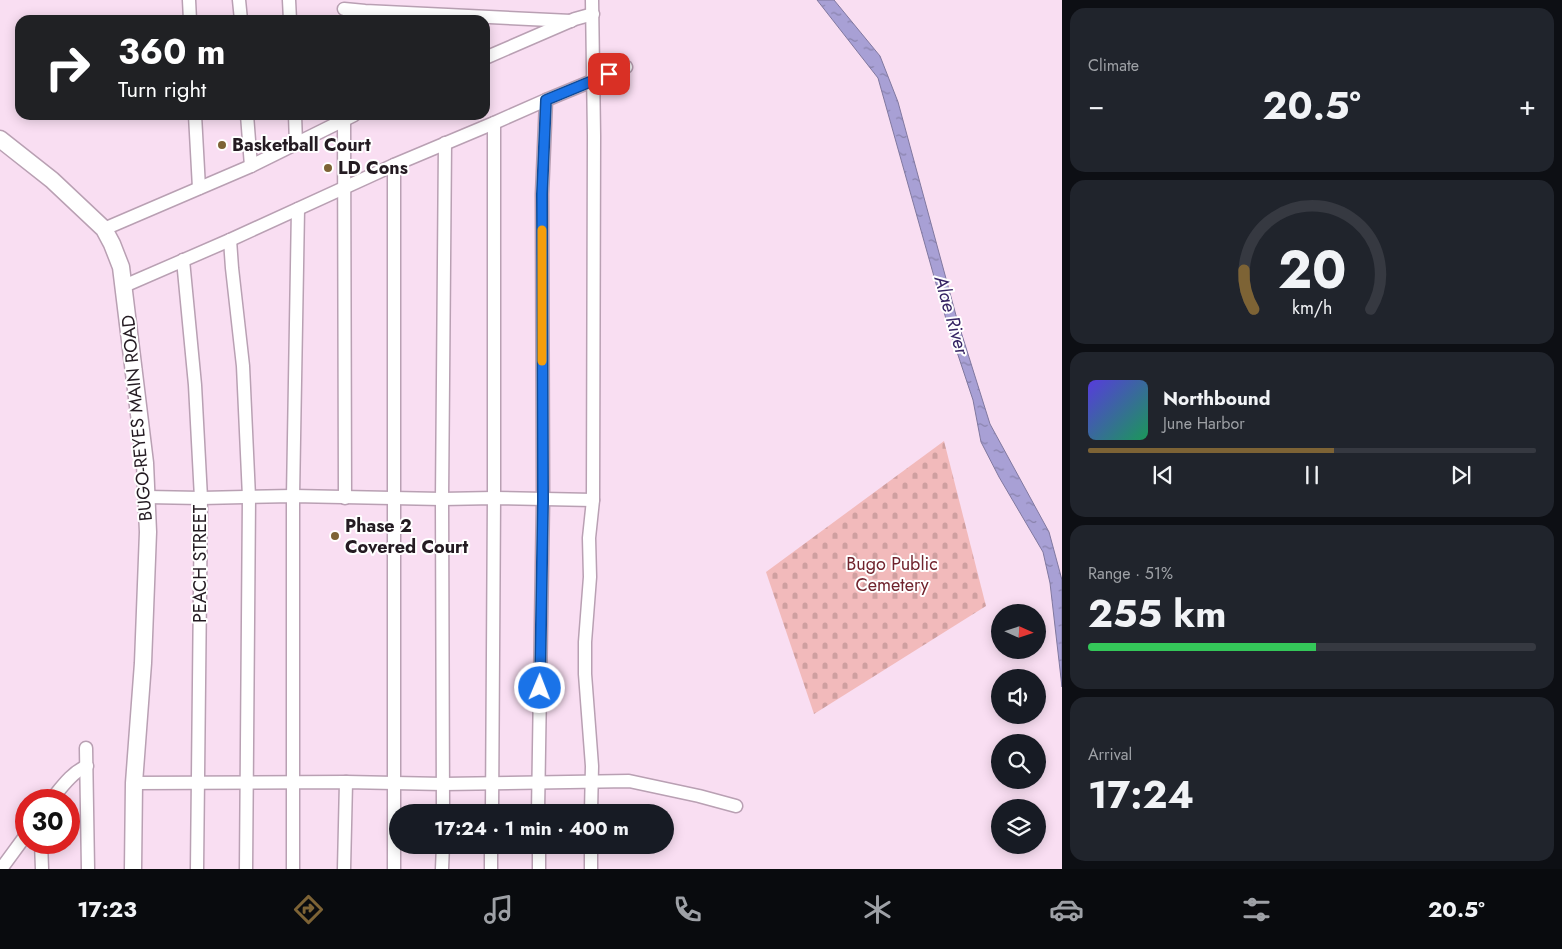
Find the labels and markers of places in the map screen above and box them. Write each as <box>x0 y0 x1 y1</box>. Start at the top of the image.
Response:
pin <box>588 53 630 95</box>
place label: Basketball Court <box>232 132 371 158</box>
marker: Basketball Court <box>216 139 228 151</box>
place label: LD Cons <box>338 155 408 181</box>
marker: LD Cons <box>322 162 334 174</box>
place label: Phase 2 Covered Court <box>345 513 468 560</box>
marker: Phase 2 Covered Court <box>329 530 341 542</box>

